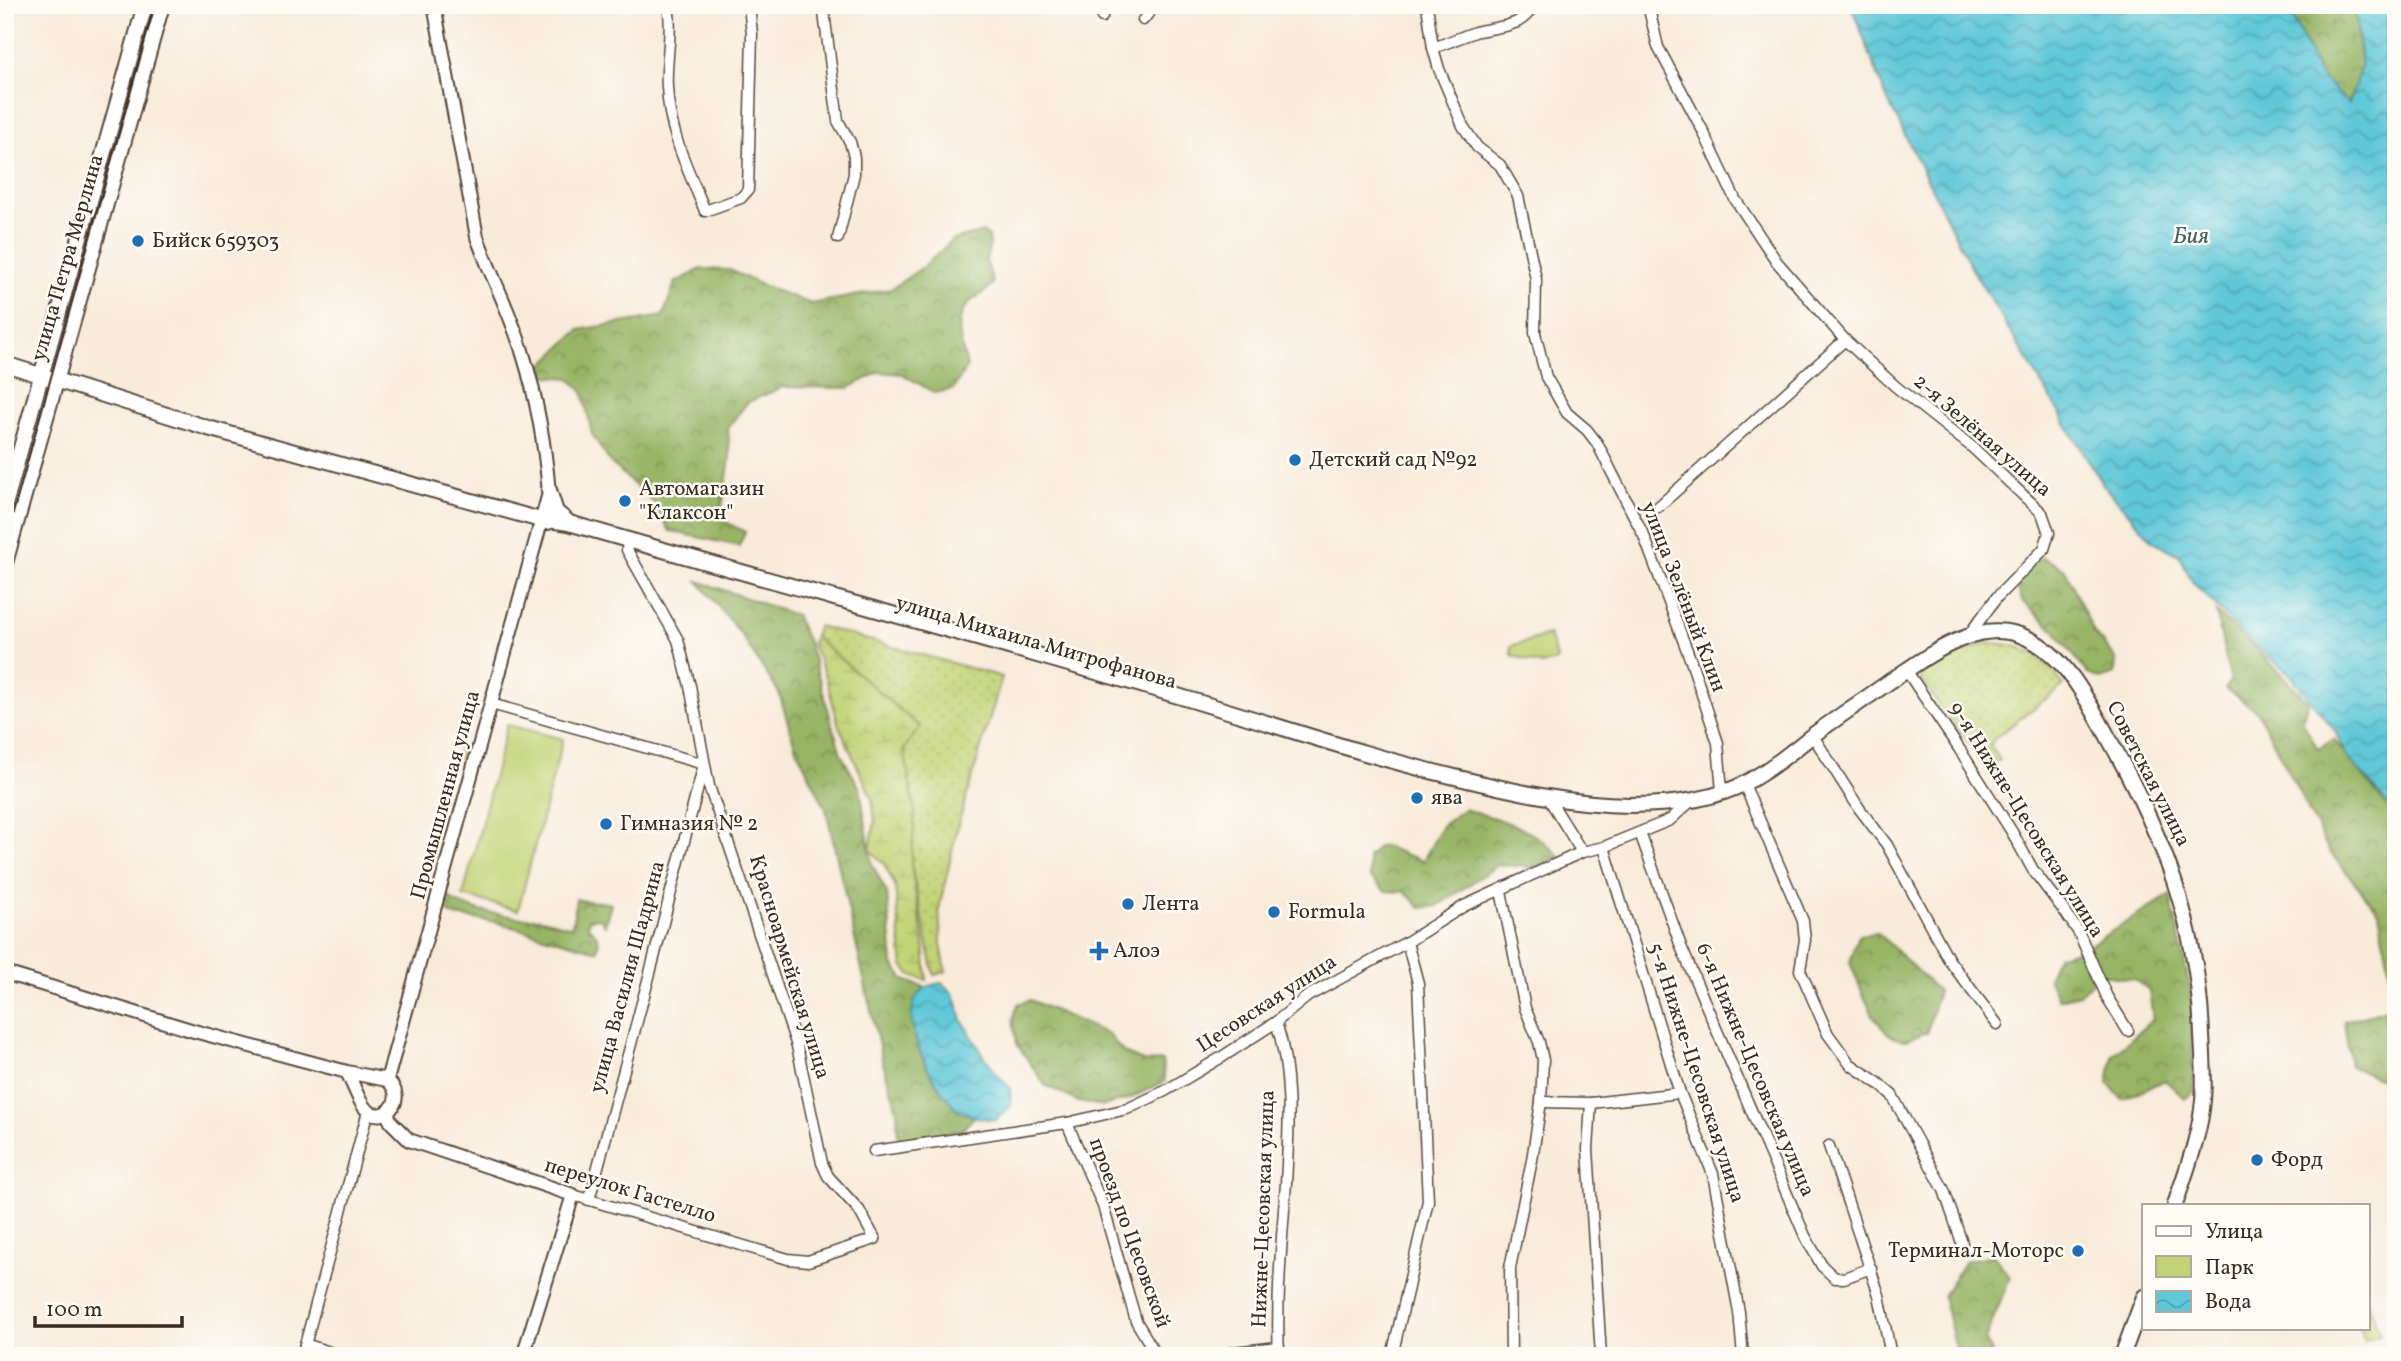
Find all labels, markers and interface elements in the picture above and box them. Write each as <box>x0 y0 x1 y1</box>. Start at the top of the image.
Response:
street label: улица Петра Мерлина <box>25 151 111 365</box>
water label: Бия <box>2173 221 2209 253</box>
place label: Бийск 659303 <box>152 227 279 256</box>
marker: Бийск 659303 <box>130 233 146 249</box>
street label: 2-я Зелёная улица <box>1907 368 2057 504</box>
place label: Детский сад №92 <box>1309 446 1478 475</box>
marker: Детский сад №92 <box>1287 452 1303 468</box>
place label: Автомагазин "Клаксон" <box>639 475 764 528</box>
marker: Автомагазин "Клаксон" <box>617 493 633 509</box>
street label: улица Зелёный Клин <box>1633 498 1733 697</box>
street label: улица Михаила Митрофанова <box>892 589 1180 697</box>
street label: Промышленная улица <box>404 687 488 903</box>
street label: 9-я Нижне-Цесовская улица <box>1941 696 2111 944</box>
street label: Советская улица <box>2099 696 2197 852</box>
place label: ява <box>1431 784 1463 813</box>
marker: ява <box>1409 790 1425 806</box>
place label: Гимназия № 2 <box>620 810 758 839</box>
marker: Гимназия № 2 <box>598 816 614 832</box>
street label: Красноармейская улица <box>741 851 837 1083</box>
street label: улица Василия Шадрина <box>583 858 673 1096</box>
place label: Лента <box>1142 890 1200 919</box>
marker: Лента <box>1120 896 1136 912</box>
place label: Formula <box>1288 898 1366 927</box>
marker: Formula <box>1266 904 1282 920</box>
place label: Алоэ <box>1113 937 1160 966</box>
street label: 5-я Нижне-Цесовская улица <box>1640 939 1752 1207</box>
street label: 6-я Нижне-Цесовская улица <box>1688 939 1822 1201</box>
marker: Алоэ <box>1091 943 1107 959</box>
street label: Цесовская улица <box>1191 948 1343 1060</box>
street label: Нижне-Цесовская улица <box>1245 1090 1283 1328</box>
street label: проезд по Цесовской <box>1081 1134 1177 1332</box>
place label: Форд <box>2271 1146 2323 1175</box>
street label: переулок Гастелло <box>541 1151 719 1231</box>
marker: Форд <box>2249 1152 2265 1168</box>
legend <box>2142 1204 2370 1330</box>
text: Улица <box>2205 1218 2263 1247</box>
place label: Терминал-Моторс <box>1888 1237 2064 1266</box>
marker: Терминал-Моторс <box>2070 1243 2086 1259</box>
text: Парк <box>2205 1254 2254 1283</box>
scale bar <box>35 1284 182 1328</box>
text: Вода <box>2205 1288 2252 1317</box>
text: 100 m <box>46 1296 103 1325</box>

